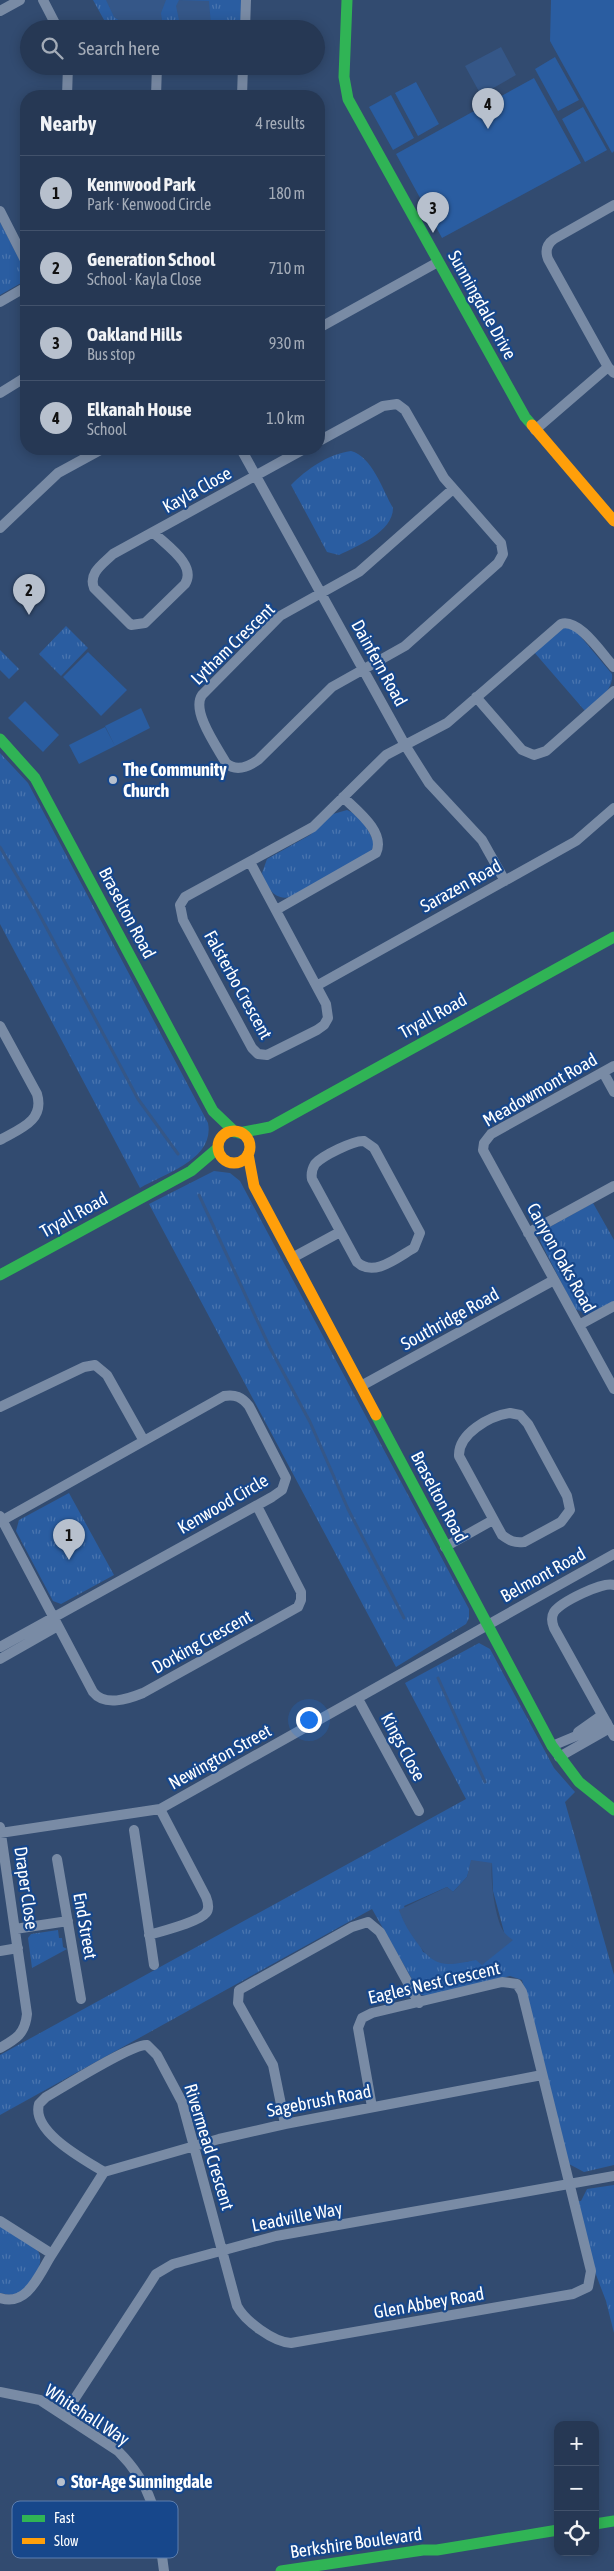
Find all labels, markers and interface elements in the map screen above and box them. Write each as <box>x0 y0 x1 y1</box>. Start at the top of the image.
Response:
search box <box>20 20 325 75</box>
icon: search <box>38 34 66 62</box>
text: Search here <box>78 37 160 59</box>
pin: 4 <box>472 88 504 129</box>
text: Nearby <box>40 111 96 135</box>
text: 4 results <box>255 114 305 132</box>
text: Kennwood Park <box>87 173 195 195</box>
text: 1 <box>52 184 60 202</box>
text: 180 m <box>269 184 305 202</box>
pin: 3 <box>417 192 449 233</box>
text: Park · Kenwood Circle <box>87 195 211 213</box>
street label: Sunningdale Drive <box>444 247 521 363</box>
text: Generation School <box>87 248 215 270</box>
text: 2 <box>52 259 60 277</box>
text: 710 m <box>269 259 305 277</box>
text: School · Kayla Close <box>87 270 202 288</box>
text: Oakland Hills <box>87 323 182 345</box>
text: 3 <box>52 334 60 352</box>
text: 930 m <box>269 334 305 352</box>
text: Bus stop <box>87 345 135 363</box>
text: Elkanah House <box>87 398 192 420</box>
text: 4 <box>52 409 60 427</box>
text: 1.0 km <box>266 409 305 427</box>
text: School <box>87 420 127 438</box>
street label: Kayla Close <box>159 462 235 517</box>
pin: 2 <box>13 574 45 615</box>
street label: Lytham Crescent <box>186 598 279 689</box>
street label: Dainfern Road <box>347 616 412 710</box>
place label: The Community Church <box>123 759 227 801</box>
marker: The Community Church <box>107 774 119 786</box>
street label: Sarazen Road <box>417 855 505 916</box>
street label: Braselton Road <box>95 864 160 962</box>
street label: Falsterbo Crescent <box>200 927 277 1043</box>
street label: Tryall Road <box>395 988 470 1043</box>
street label: Meadowmont Road <box>479 1048 601 1131</box>
street label: Tryall Road <box>36 1187 111 1242</box>
street label: Canyon Oaks Road <box>523 1199 600 1316</box>
street label: Southridge Road <box>397 1283 503 1354</box>
street label: Braselton Road <box>407 1448 472 1546</box>
street label: Kenwood Circle <box>174 1469 272 1538</box>
pin: 1 <box>53 1519 85 1560</box>
street label: Belmont Road <box>497 1543 589 1606</box>
street label: Dorking Crescent <box>148 1605 255 1678</box>
your location <box>296 1707 322 1733</box>
street label: Kings Close <box>377 1709 430 1784</box>
street label: Newington Street <box>165 1720 275 1793</box>
street label: Draper Close <box>10 1845 43 1931</box>
street label: End Street <box>69 1891 102 1961</box>
street label: Eagles Nest Crescent <box>366 1957 502 2008</box>
street label: Sagebrush Road <box>265 2080 373 2121</box>
street label: Rivermead Crescent <box>180 2081 239 2213</box>
street label: Leadville Way <box>250 2197 344 2236</box>
street label: Glen Abbey Road <box>372 2282 486 2323</box>
street label: Whitehall Way <box>41 2379 133 2450</box>
map controls <box>554 2421 599 2556</box>
button: + <box>554 2421 599 2466</box>
button: − <box>554 2466 599 2511</box>
place label: Stor-Age Sunningdale <box>71 2471 212 2492</box>
marker: Stor-Age Sunningdale <box>55 2476 67 2488</box>
legend <box>12 2501 178 2558</box>
text: Fast <box>54 2510 75 2526</box>
button: locate <box>554 2511 599 2556</box>
street label: Berkshire Boulevard <box>289 2523 423 2562</box>
text: Slow <box>54 2533 79 2549</box>

